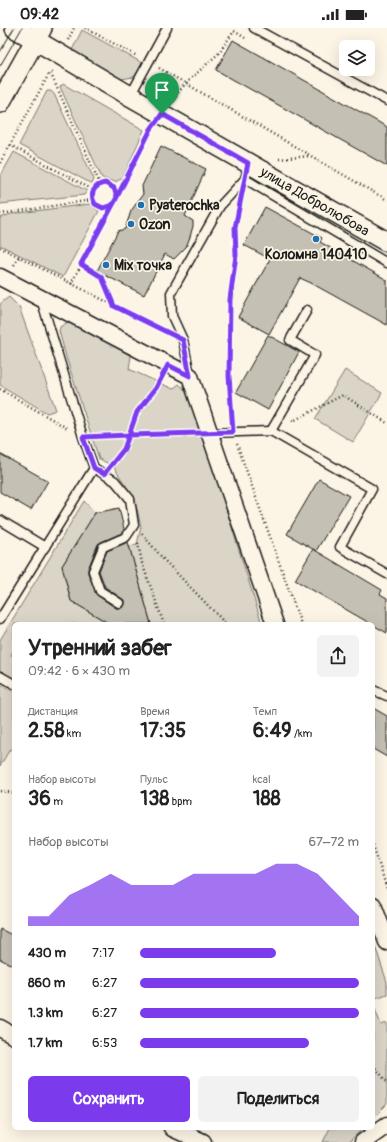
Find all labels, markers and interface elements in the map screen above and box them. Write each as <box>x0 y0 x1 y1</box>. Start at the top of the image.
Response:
text: 09:42 <box>20 5 59 24</box>
map controls <box>339 40 375 76</box>
button: layers <box>339 40 375 76</box>
pin <box>145 73 179 114</box>
icon: arrive <box>151 79 173 101</box>
street label: улица Добролюбова <box>256 163 372 240</box>
place label: Pyaterochka <box>149 197 220 214</box>
marker: Pyaterochka <box>136 200 146 210</box>
place label: Ozon <box>139 216 171 233</box>
marker: Ozon <box>126 219 136 229</box>
marker: Коломна 140410 <box>311 234 321 244</box>
place label: Коломна 140410 <box>265 246 368 263</box>
place label: Mix точка <box>114 257 172 274</box>
marker: Mix точка <box>101 260 111 270</box>
text: Утренний забег <box>28 634 172 662</box>
button: share <box>317 635 359 677</box>
text: 09:42 · 6 × 430 m <box>28 663 130 679</box>
text: Дистанция <box>28 705 78 718</box>
text: Время <box>140 705 170 718</box>
text: Темп <box>253 705 277 718</box>
text: 2.58 <box>28 718 64 743</box>
text: 17:35 <box>140 718 186 743</box>
text: 6:49 <box>253 718 292 743</box>
text: km <box>64 727 81 740</box>
text: /km <box>292 727 312 740</box>
text: Набор высоты <box>28 773 96 786</box>
text: Пульс <box>140 773 168 786</box>
text: kcal <box>253 773 271 786</box>
text: 36 <box>28 786 51 811</box>
text: 138 <box>140 786 169 811</box>
text: 188 <box>253 786 281 811</box>
text: m <box>51 795 63 808</box>
text: bpm <box>169 795 192 808</box>
text: Набор высоты <box>28 834 109 850</box>
text: 67–72 m <box>309 834 359 850</box>
text: 430 m <box>28 945 66 961</box>
text: 7:17 <box>92 945 114 961</box>
text: 860 m <box>28 975 65 991</box>
text: 6:27 <box>92 975 117 991</box>
text: 1.3 km <box>28 1005 63 1021</box>
text: 6:27 <box>92 1005 117 1021</box>
text: 1.7 km <box>28 1035 63 1051</box>
text: 6:53 <box>92 1035 117 1051</box>
button: Сохранить <box>28 1076 190 1122</box>
button: Поделиться <box>198 1076 359 1122</box>

